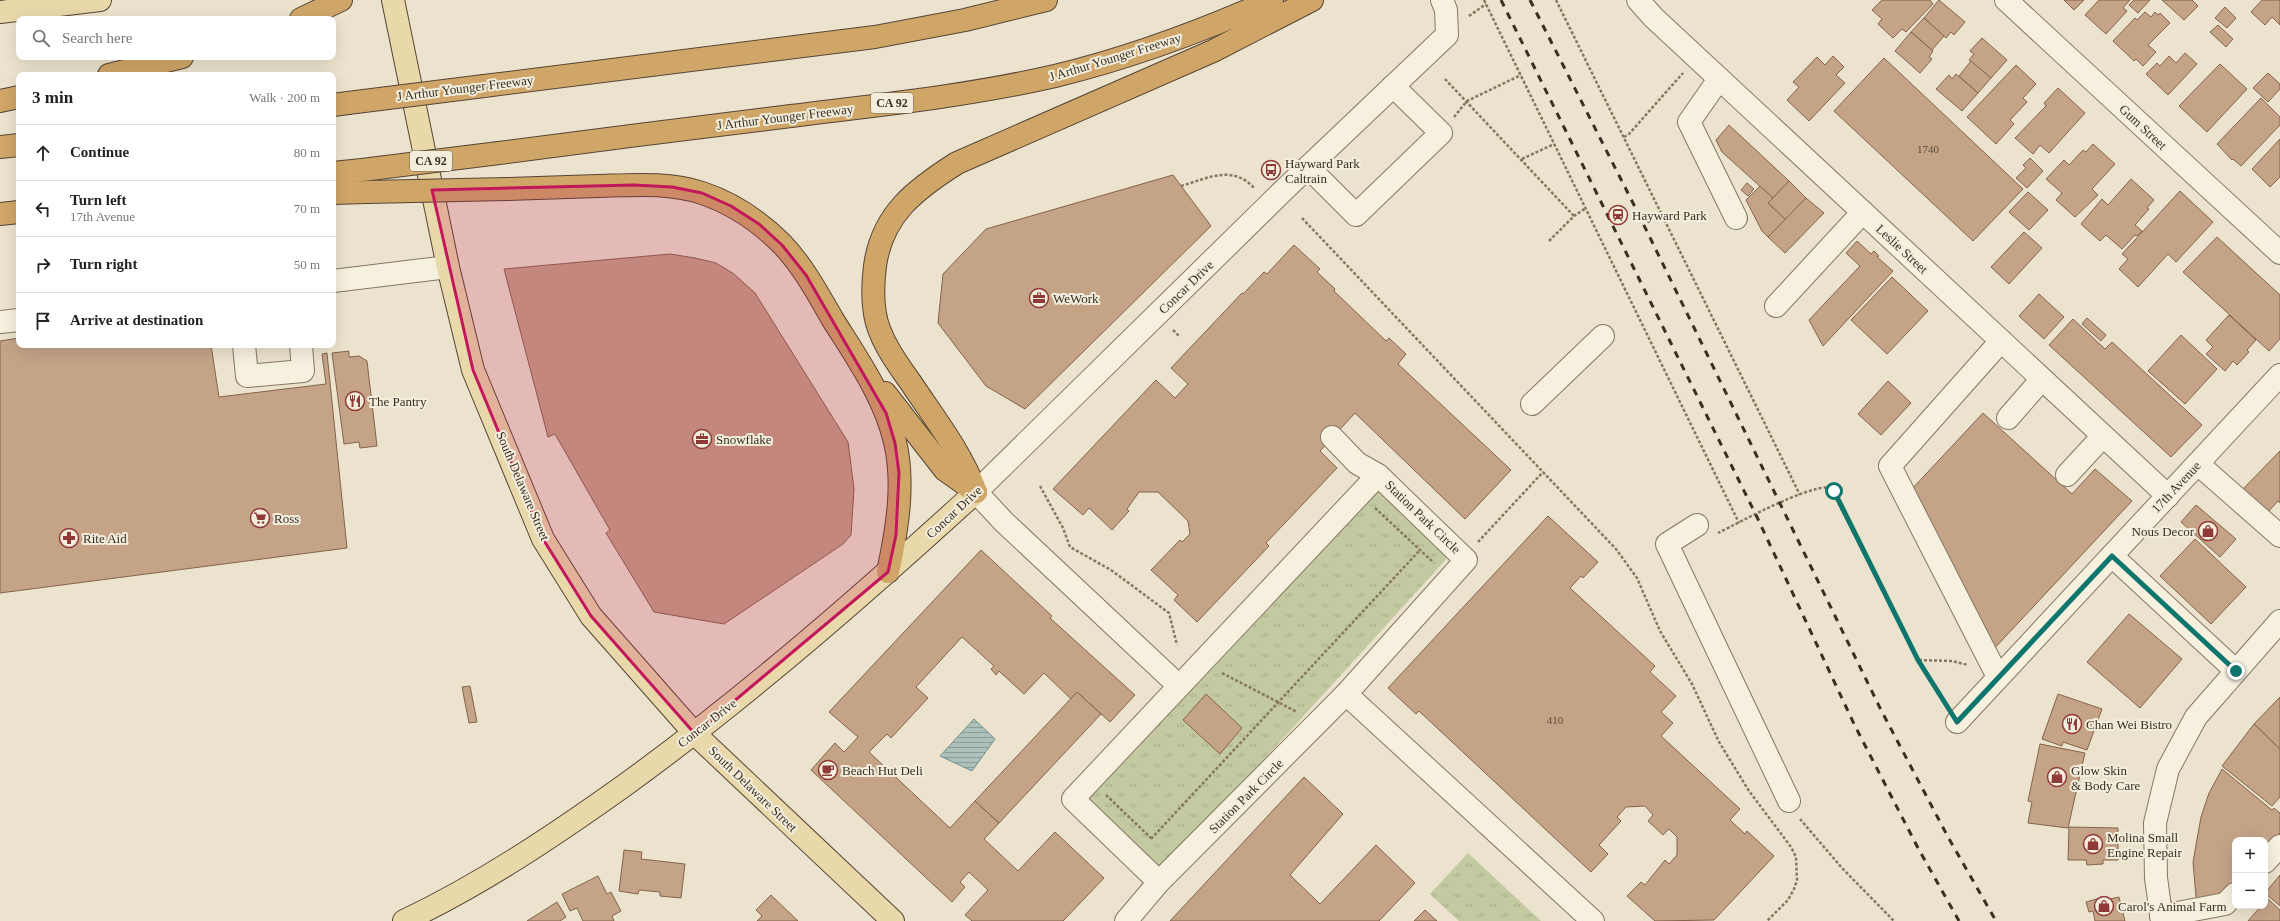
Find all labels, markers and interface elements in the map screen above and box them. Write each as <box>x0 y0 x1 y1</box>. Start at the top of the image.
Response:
search box <box>16 16 336 60</box>
icon: search <box>30 27 52 49</box>
text: Search here <box>62 30 132 46</box>
street label: J Arthur Younger Freeway <box>1047 30 1183 84</box>
street label: J Arthur Younger Freeway <box>396 72 535 104</box>
text: 3 min <box>32 88 73 107</box>
text: Walk · 200 m <box>249 90 320 105</box>
road number: CA 92 <box>871 93 913 113</box>
street label: J Arthur Younger Freeway <box>716 101 855 133</box>
street label: Gum Street <box>2116 101 2170 153</box>
icon: ahead <box>32 142 54 164</box>
house number: 1740 <box>1917 143 1940 155</box>
text: Continue <box>70 144 129 160</box>
text: 80 m <box>294 145 320 160</box>
road number: CA 92 <box>410 151 452 171</box>
place label: Hayward Park Caltrain <box>1285 156 1360 186</box>
bus stop icon: Hayward Park Caltrain <box>1260 159 1282 181</box>
text: Turn left <box>70 192 127 208</box>
icon: left <box>32 198 54 220</box>
text: 70 m <box>294 201 320 216</box>
station icon: Hayward Park <box>1607 204 1629 226</box>
place label: Hayward Park <box>1632 208 1707 223</box>
text: 17th Avenue <box>70 209 135 224</box>
street label: Leslie Street <box>1873 221 1931 277</box>
icon: right <box>32 254 54 276</box>
text: Turn right <box>70 256 137 272</box>
text: 50 m <box>294 257 320 272</box>
street label: Concar Drive <box>1155 257 1217 317</box>
office icon: WeWork <box>1028 287 1050 309</box>
place label: WeWork <box>1053 291 1099 306</box>
icon: arrive <box>32 310 54 332</box>
text: Arrive at destination <box>70 312 203 328</box>
restaurant icon: The Pantry <box>344 390 366 412</box>
place label: The Pantry <box>369 394 427 409</box>
office icon: Snowflake <box>691 428 713 450</box>
street label: South Delaware Street <box>493 429 553 543</box>
place label: Snowflake <box>716 432 772 447</box>
street label: 17th Avenue <box>2148 458 2204 516</box>
street label: Station Park Circle <box>1382 477 1464 557</box>
street label: Concar Drive <box>923 482 985 541</box>
route start <box>1825 482 1843 500</box>
supermarket icon: Ross <box>249 507 271 529</box>
place label: Ross <box>274 511 299 526</box>
shop icon: Nous Decor <box>2197 520 2219 542</box>
place label: Nous Decor <box>2132 524 2195 539</box>
pharmacy icon: Rite Aid <box>58 527 80 549</box>
place label: Rite Aid <box>83 531 127 546</box>
route end <box>2227 662 2245 680</box>
street label: Concar Drive <box>675 695 740 751</box>
restaurant icon: Chan Wei Bistro <box>2061 713 2083 735</box>
house number: 410 <box>1547 714 1564 726</box>
place label: Chan Wei Bistro <box>2086 717 2172 732</box>
street label: South Delaware Street <box>706 743 801 835</box>
street label: Station Park Circle <box>1206 756 1286 836</box>
cafe icon: Beach Hut Deli <box>817 759 839 781</box>
place label: Beach Hut Deli <box>842 763 923 778</box>
place label: Glow Skin & Body Care <box>2071 763 2141 793</box>
shop icon: Glow Skin & Body Care <box>2046 766 2068 788</box>
place label: Molina Small Engine Repair <box>2107 830 2182 860</box>
shop icon: Molina Small Engine Repair <box>2082 833 2104 855</box>
map controls <box>2232 837 2268 909</box>
button: + <box>2232 837 2268 873</box>
button: − <box>2232 873 2268 909</box>
shop icon: Carol's Animal Farm <box>2093 895 2115 917</box>
place label: Carol's Animal Farm <box>2118 899 2227 914</box>

